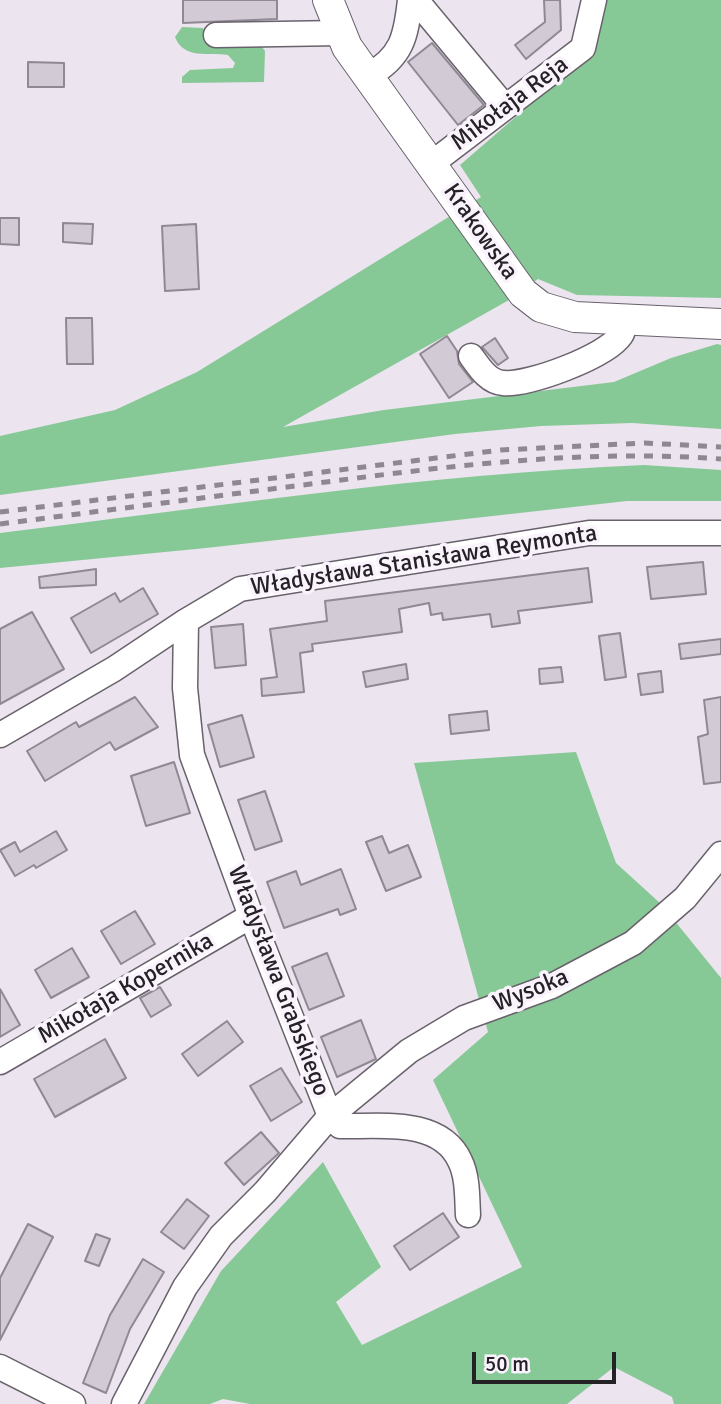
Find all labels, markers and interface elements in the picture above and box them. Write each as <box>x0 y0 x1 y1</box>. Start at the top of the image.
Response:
street label: Mikołaja Reja <box>446 51 574 157</box>
street label: Krakowska <box>436 178 524 286</box>
street label: Władysława Stanisława Reymonta <box>249 519 599 603</box>
street label: Władysława Grabskiego <box>221 862 335 1100</box>
street label: Mikołaja Kopernika <box>33 927 219 1051</box>
street label: Wysoka <box>489 963 573 1019</box>
scale bar <box>476 1338 620 1382</box>
text: 50 m <box>485 1351 529 1377</box>

